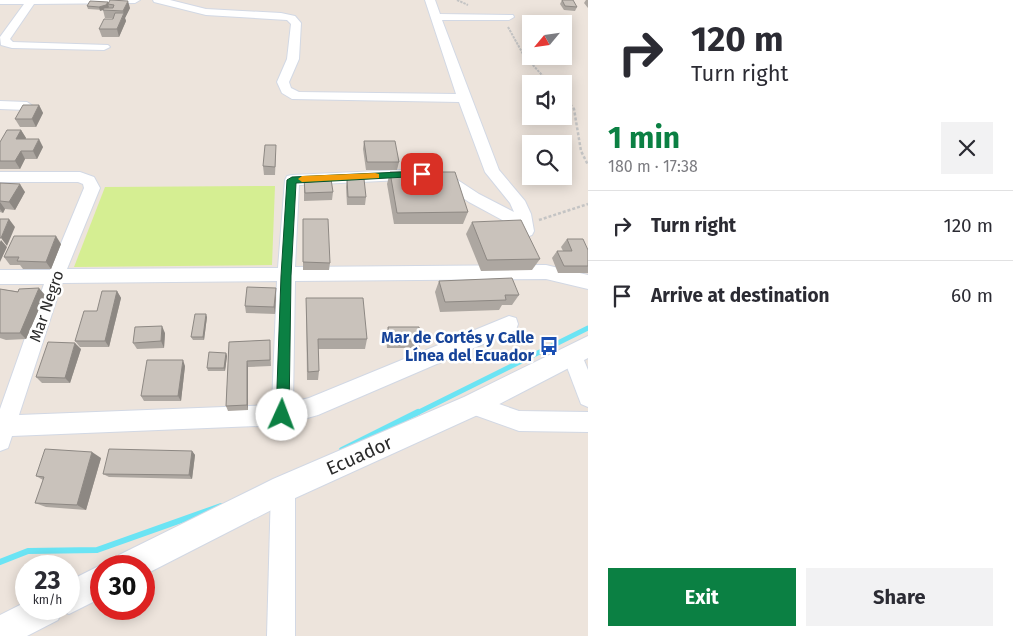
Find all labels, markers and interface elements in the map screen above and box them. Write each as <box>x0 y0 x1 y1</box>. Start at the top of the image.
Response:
north arrow <box>522 15 572 65</box>
map controls <box>522 15 572 185</box>
text: 120 m <box>691 18 784 60</box>
icon: right <box>608 20 673 85</box>
text: Turn right <box>691 60 788 87</box>
button: sound <box>522 75 572 125</box>
text: 1 min <box>608 120 680 156</box>
button: close <box>941 122 993 174</box>
button: search <box>522 135 572 185</box>
pin <box>401 153 443 195</box>
text: 180 m · 17:38 <box>608 157 698 176</box>
icon: arrive <box>408 160 436 188</box>
icon: right <box>608 212 636 240</box>
text: Turn right <box>651 214 736 237</box>
text: 120 m <box>943 214 993 237</box>
street label: Mar Negro <box>25 268 68 345</box>
icon: arrive <box>608 282 636 310</box>
text: Arrive at destination <box>651 284 830 307</box>
text: 60 m <box>951 284 993 307</box>
place label: Mar de Cortés y Calle Línea del Ecuador <box>381 328 535 365</box>
bus stop icon: Mar de Cortés y Calle Línea del Ecuador <box>538 335 560 357</box>
position arrow <box>255 388 307 440</box>
street label: Ecuador <box>323 430 396 480</box>
speed limit sign: 30 <box>90 555 155 620</box>
text: 23 <box>35 566 60 596</box>
button: Exit <box>608 568 796 626</box>
button: Share <box>806 568 993 626</box>
text: km/h <box>33 593 62 607</box>

